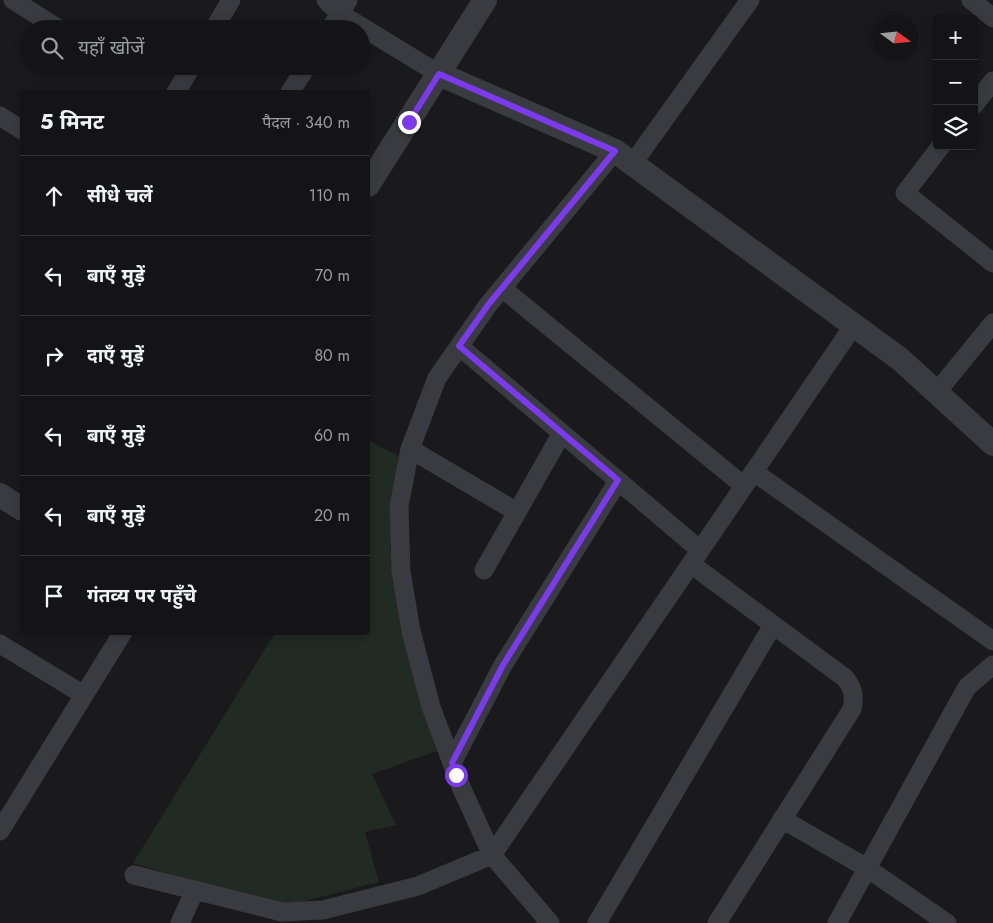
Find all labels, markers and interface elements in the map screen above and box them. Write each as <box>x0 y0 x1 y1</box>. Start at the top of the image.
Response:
north arrow <box>873 15 918 60</box>
map controls <box>933 15 978 150</box>
button: + <box>933 15 978 60</box>
search box <box>20 20 370 75</box>
icon: search <box>38 34 66 62</box>
text: यहाँ खोजें <box>78 34 144 61</box>
button: − <box>933 60 978 105</box>
button: layers <box>933 105 978 150</box>
text: 5 मिनट <box>40 107 104 137</box>
text: पैदल · 340 m <box>262 111 350 134</box>
route end <box>398 111 421 134</box>
icon: ahead <box>40 182 68 210</box>
text: सीधे चलें <box>87 182 153 209</box>
text: 110 m <box>309 184 350 207</box>
icon: left <box>40 262 68 290</box>
text: बाएँ मुड़ें <box>87 262 145 289</box>
text: 70 m <box>315 264 350 287</box>
icon: right <box>40 342 68 370</box>
text: दाएँ मुड़ें <box>87 342 144 369</box>
text: 80 m <box>314 344 350 367</box>
icon: left <box>40 422 68 450</box>
text: बाएँ मुड़ें <box>87 422 145 449</box>
text: 60 m <box>314 424 350 447</box>
icon: left <box>40 502 68 530</box>
text: बाएँ मुड़ें <box>87 502 145 529</box>
text: 20 m <box>314 504 350 527</box>
icon: arrive <box>40 582 68 610</box>
text: गंतव्य पर पहुँचे <box>87 582 196 609</box>
route start <box>445 764 468 787</box>

